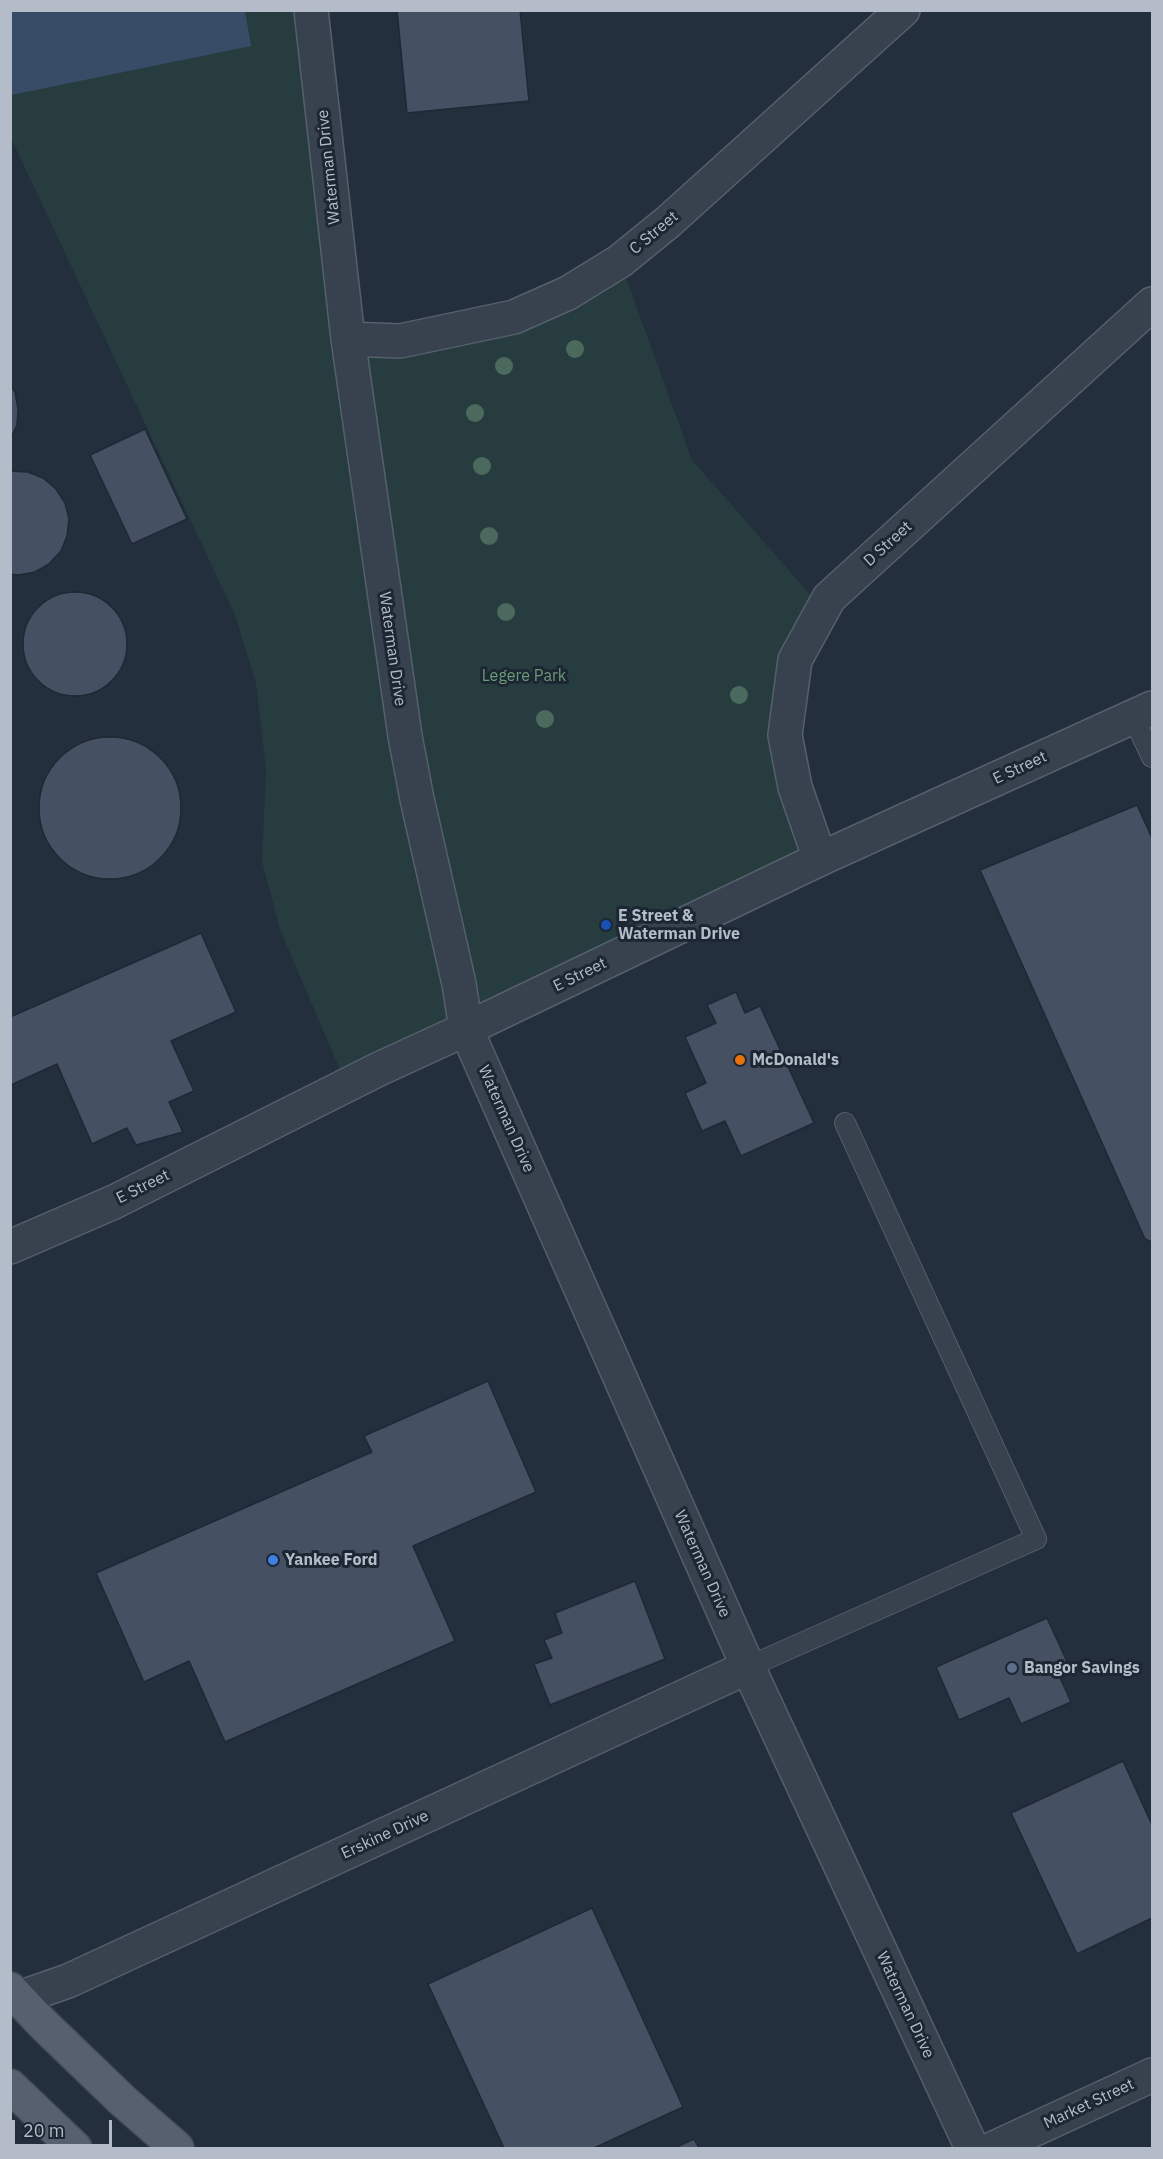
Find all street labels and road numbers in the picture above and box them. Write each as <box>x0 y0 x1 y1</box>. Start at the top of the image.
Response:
street label: Waterman Drive <box>313 109 345 225</box>
street label: C Street <box>626 207 682 259</box>
street label: D Street <box>860 517 916 571</box>
street label: Waterman Drive <box>374 591 410 707</box>
street label: E Street <box>990 747 1050 789</box>
street label: E Street <box>550 954 610 996</box>
street label: Waterman Drive <box>474 1062 538 1176</box>
street label: E Street <box>113 1166 173 1208</box>
street label: Waterman Drive <box>670 1507 734 1621</box>
street label: Erskine Drive <box>338 1806 432 1864</box>
street label: Waterman Drive <box>872 1949 938 2061</box>
street label: Market Street <box>1041 2075 1137 2133</box>

